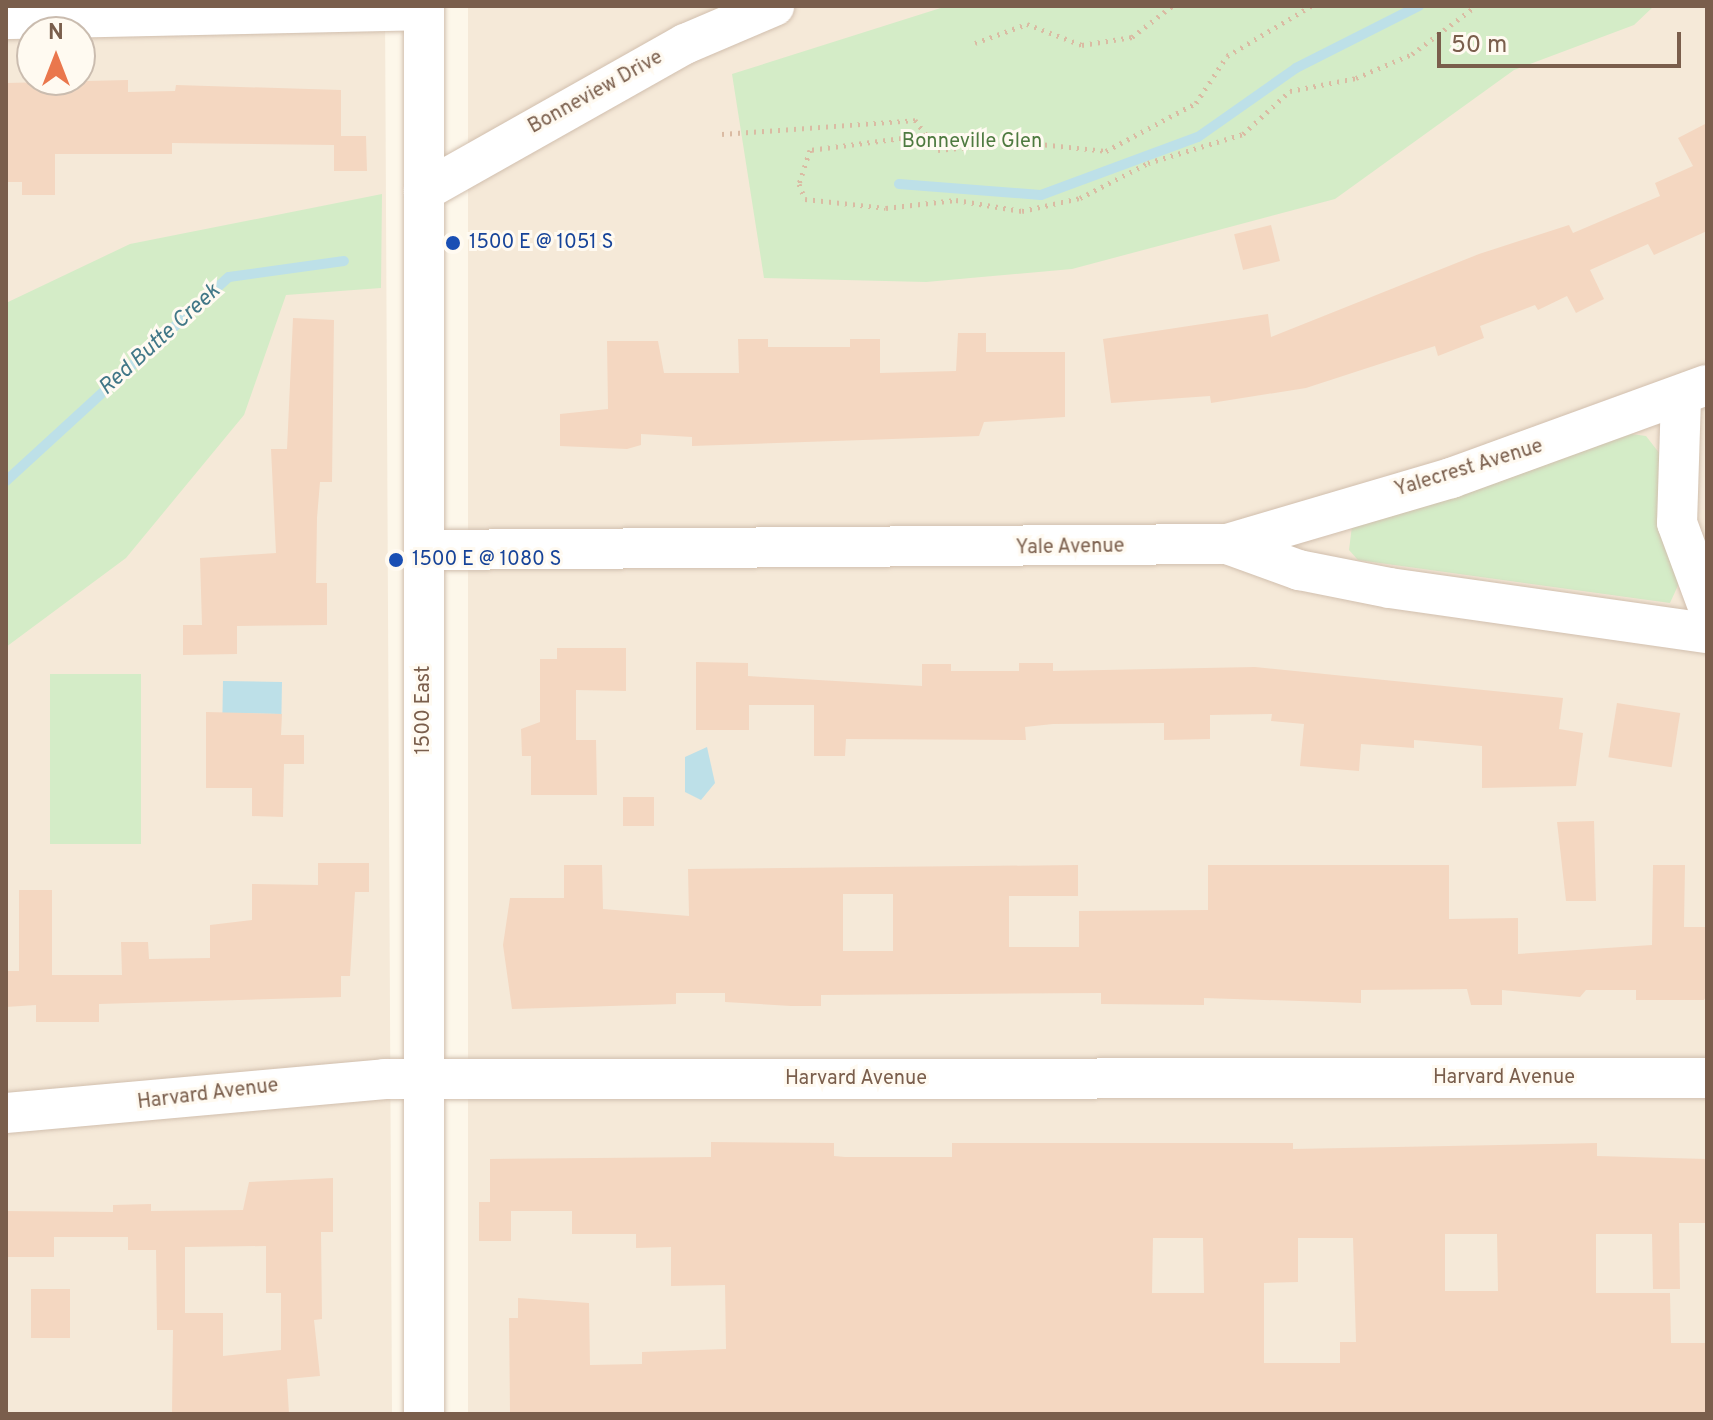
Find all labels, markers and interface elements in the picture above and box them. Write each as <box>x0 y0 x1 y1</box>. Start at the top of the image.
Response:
north arrow <box>16 16 96 96</box>
scale bar <box>1441 16 1685 66</box>
text: N <box>48 20 64 47</box>
text: 50 m <box>1451 31 1507 61</box>
street label: Bonneview Drive <box>525 46 667 140</box>
park label: Bonneville Glen <box>902 130 1042 154</box>
place label: 1500 E @ 1051 S <box>469 231 613 255</box>
marker: 1500 E @ 1051 S <box>444 234 462 252</box>
water label: Red Butte Creek <box>94 279 226 401</box>
street label: Yalecrest Avenue <box>1392 435 1546 503</box>
street label: Yale Avenue <box>1015 535 1125 561</box>
place label: 1500 E @ 1080 S <box>412 548 561 572</box>
marker: 1500 E @ 1080 S <box>387 551 405 569</box>
street label: 1500 East <box>412 665 436 755</box>
street label: Harvard Avenue <box>1433 1066 1575 1090</box>
street label: Harvard Avenue <box>785 1067 927 1091</box>
street label: Harvard Avenue <box>136 1074 280 1116</box>

